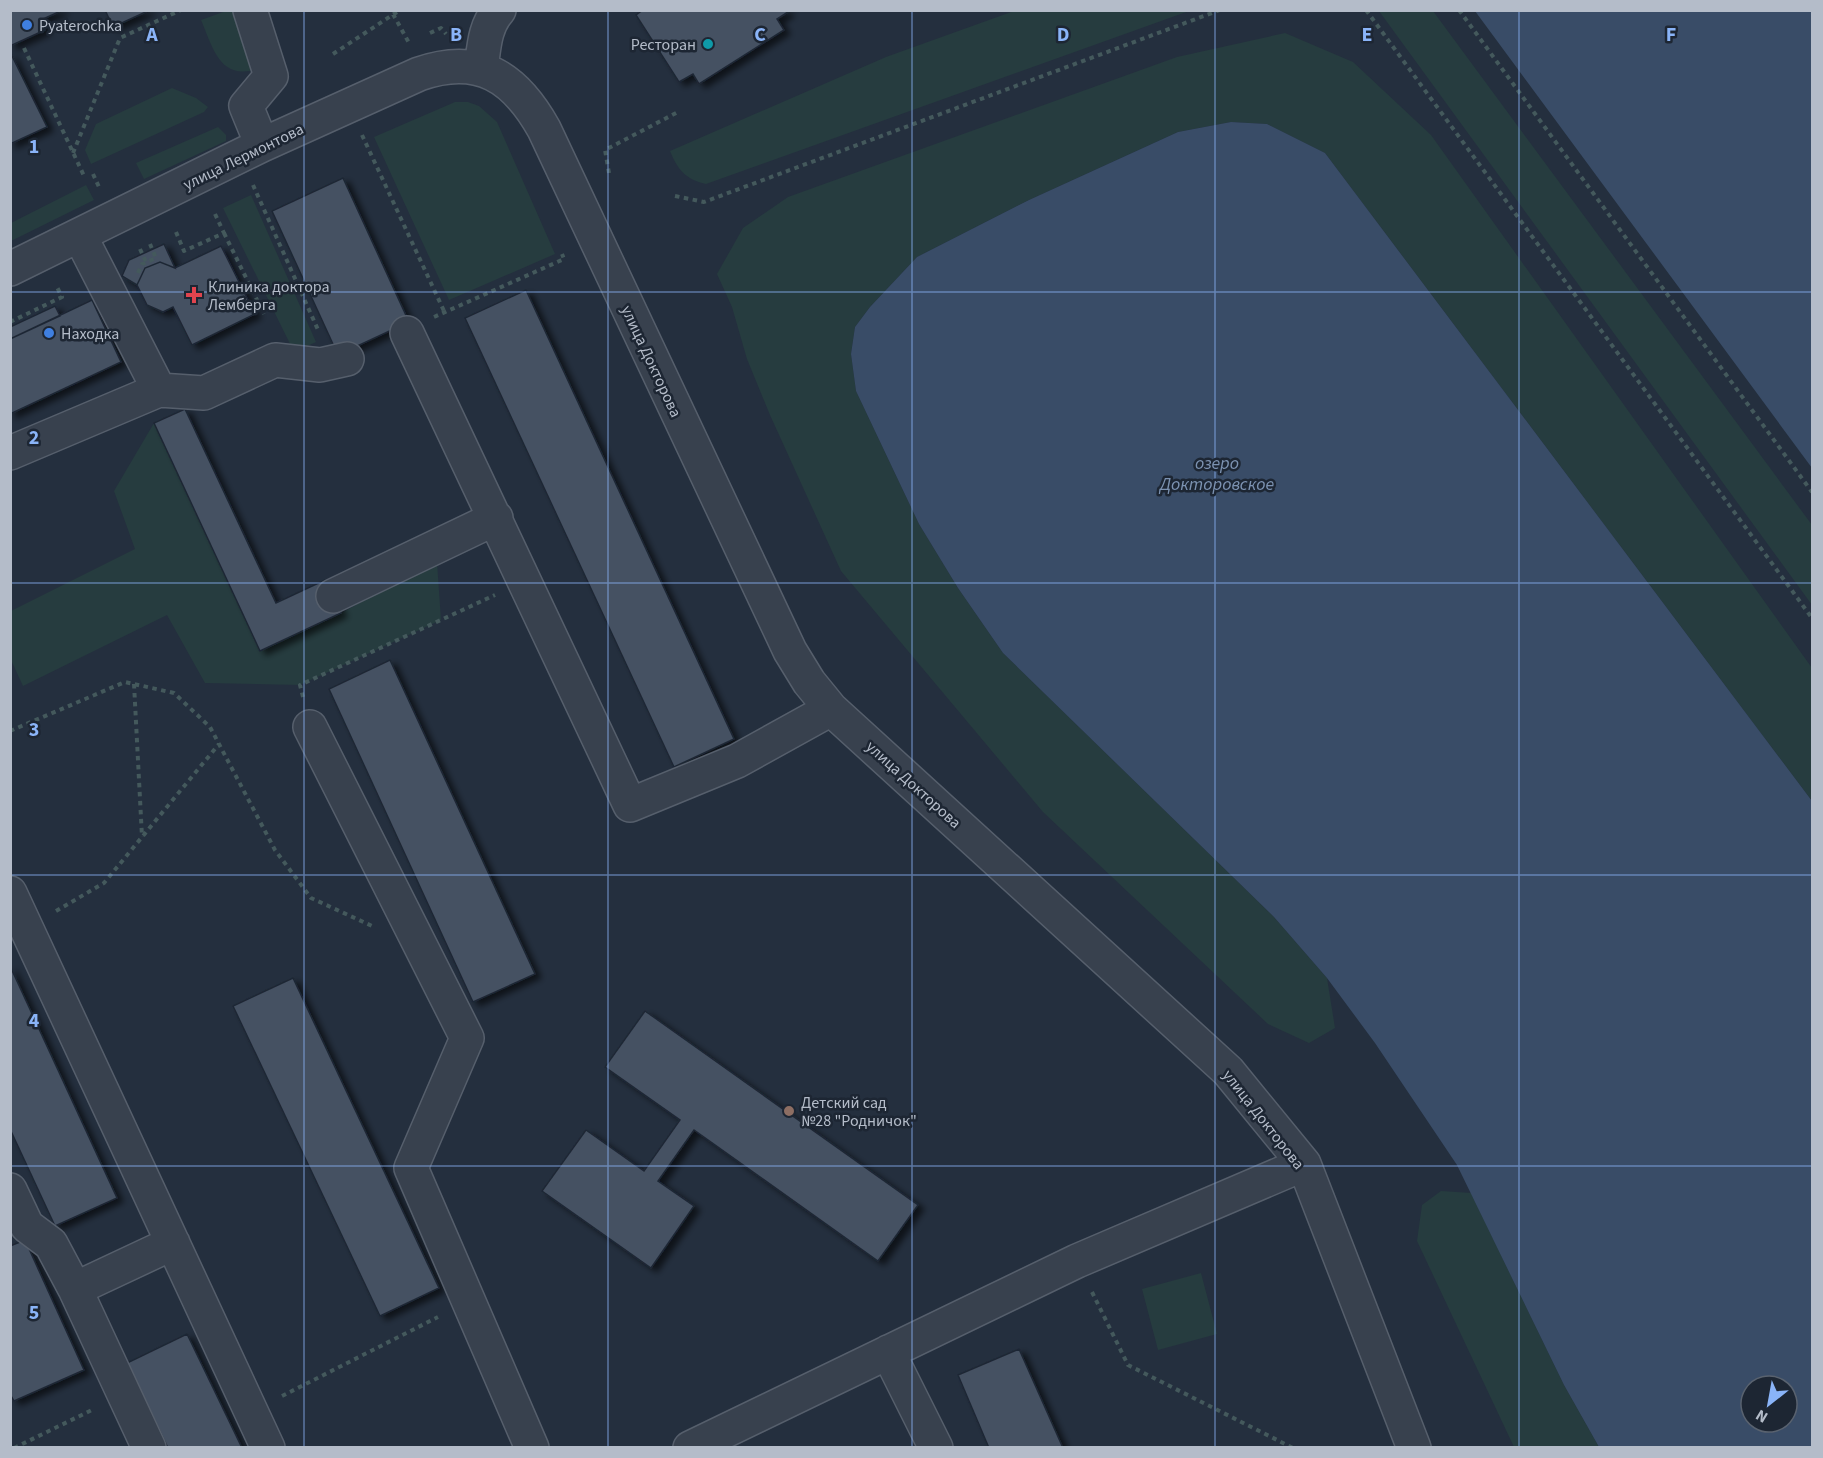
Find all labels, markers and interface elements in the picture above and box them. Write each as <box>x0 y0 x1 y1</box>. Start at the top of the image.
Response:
place label: Pyaterochka <box>39 15 122 37</box>
marker: Pyaterochka <box>20 18 34 32</box>
text: A <box>145 21 158 49</box>
text: B <box>450 21 462 49</box>
text: C <box>754 21 766 49</box>
text: D <box>1057 21 1069 49</box>
text: E <box>1362 21 1372 49</box>
text: F <box>1666 21 1676 49</box>
place label: Ресторан <box>631 34 696 56</box>
marker: Ресторан <box>701 37 715 51</box>
street label: улица Лермонтова <box>179 118 308 196</box>
text: 1 <box>29 133 39 161</box>
place label: Клиника доктора Лемберга <box>208 276 330 316</box>
marker: Клиника доктора Лемберга <box>185 286 203 304</box>
street label: улица Докторова <box>615 302 687 421</box>
place label: Находка <box>61 323 119 345</box>
marker: Находка <box>42 326 56 340</box>
text: 2 <box>29 424 39 452</box>
water label: озеро Докторовское <box>1159 451 1275 497</box>
text: 3 <box>29 716 39 744</box>
street label: улица Докторова <box>861 736 966 834</box>
text: 4 <box>29 1007 40 1035</box>
street label: улица Докторова <box>1217 1065 1309 1174</box>
place label: Детский сад №28 "Родничок" <box>801 1092 917 1132</box>
marker: Детский сад №28 "Родничок" <box>782 1104 796 1118</box>
text: 5 <box>29 1299 39 1327</box>
north arrow <box>1739 1374 1799 1434</box>
text: N <box>1752 1404 1772 1428</box>

